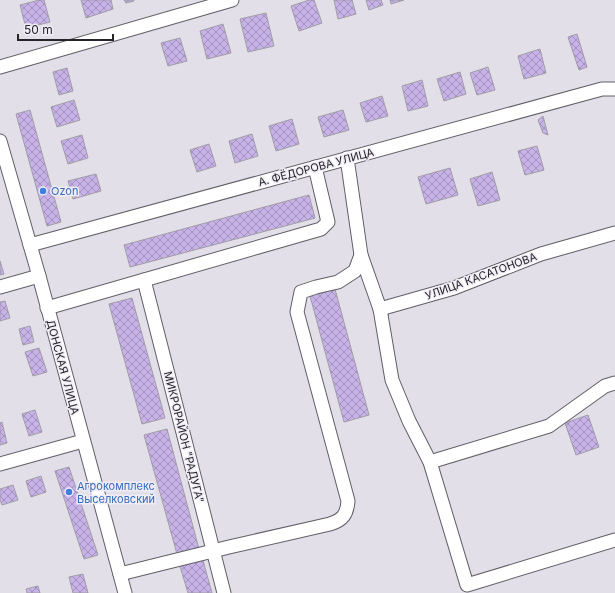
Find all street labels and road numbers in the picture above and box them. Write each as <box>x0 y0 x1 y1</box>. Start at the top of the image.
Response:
street label: А. ФЁДОРОВА УЛИЦА <box>257 145 376 189</box>
street label: УЛИЦА КАСАТОНОВА <box>423 249 539 303</box>
street label: ДОНСКАЯ УЛИЦА <box>44 318 83 416</box>
street label: МИКРОРАЙОН "РАДУГА" <box>161 370 207 504</box>

